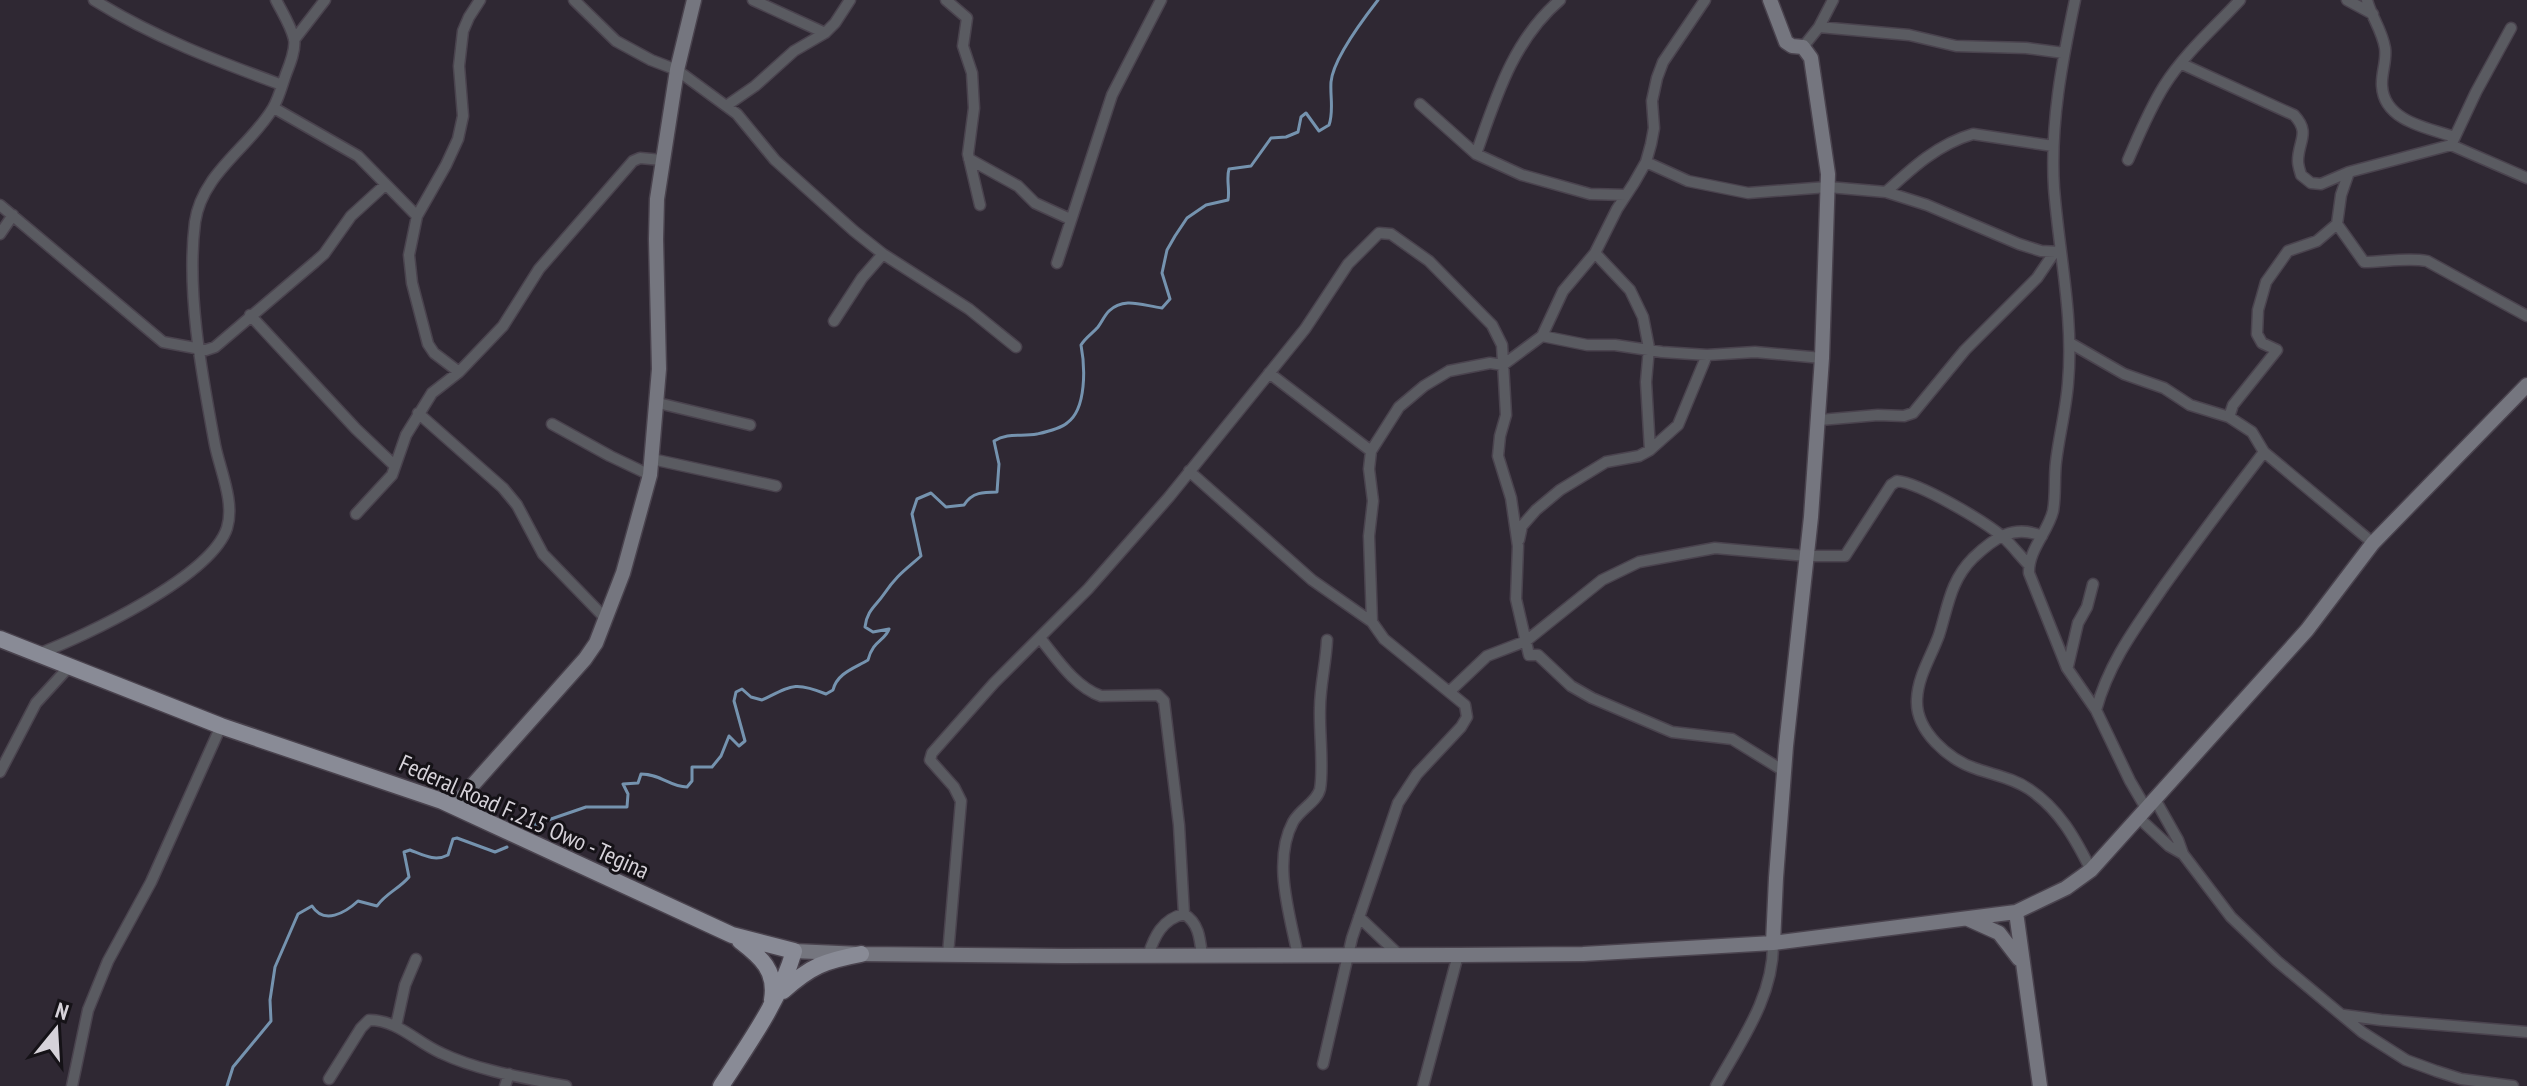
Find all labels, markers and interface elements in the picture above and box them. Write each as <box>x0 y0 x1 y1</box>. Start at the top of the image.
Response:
street label: Federal Road F.215 Owo - Tegina <box>394 747 654 886</box>
north arrow <box>16 990 96 1070</box>
text: N <box>52 996 72 1026</box>

